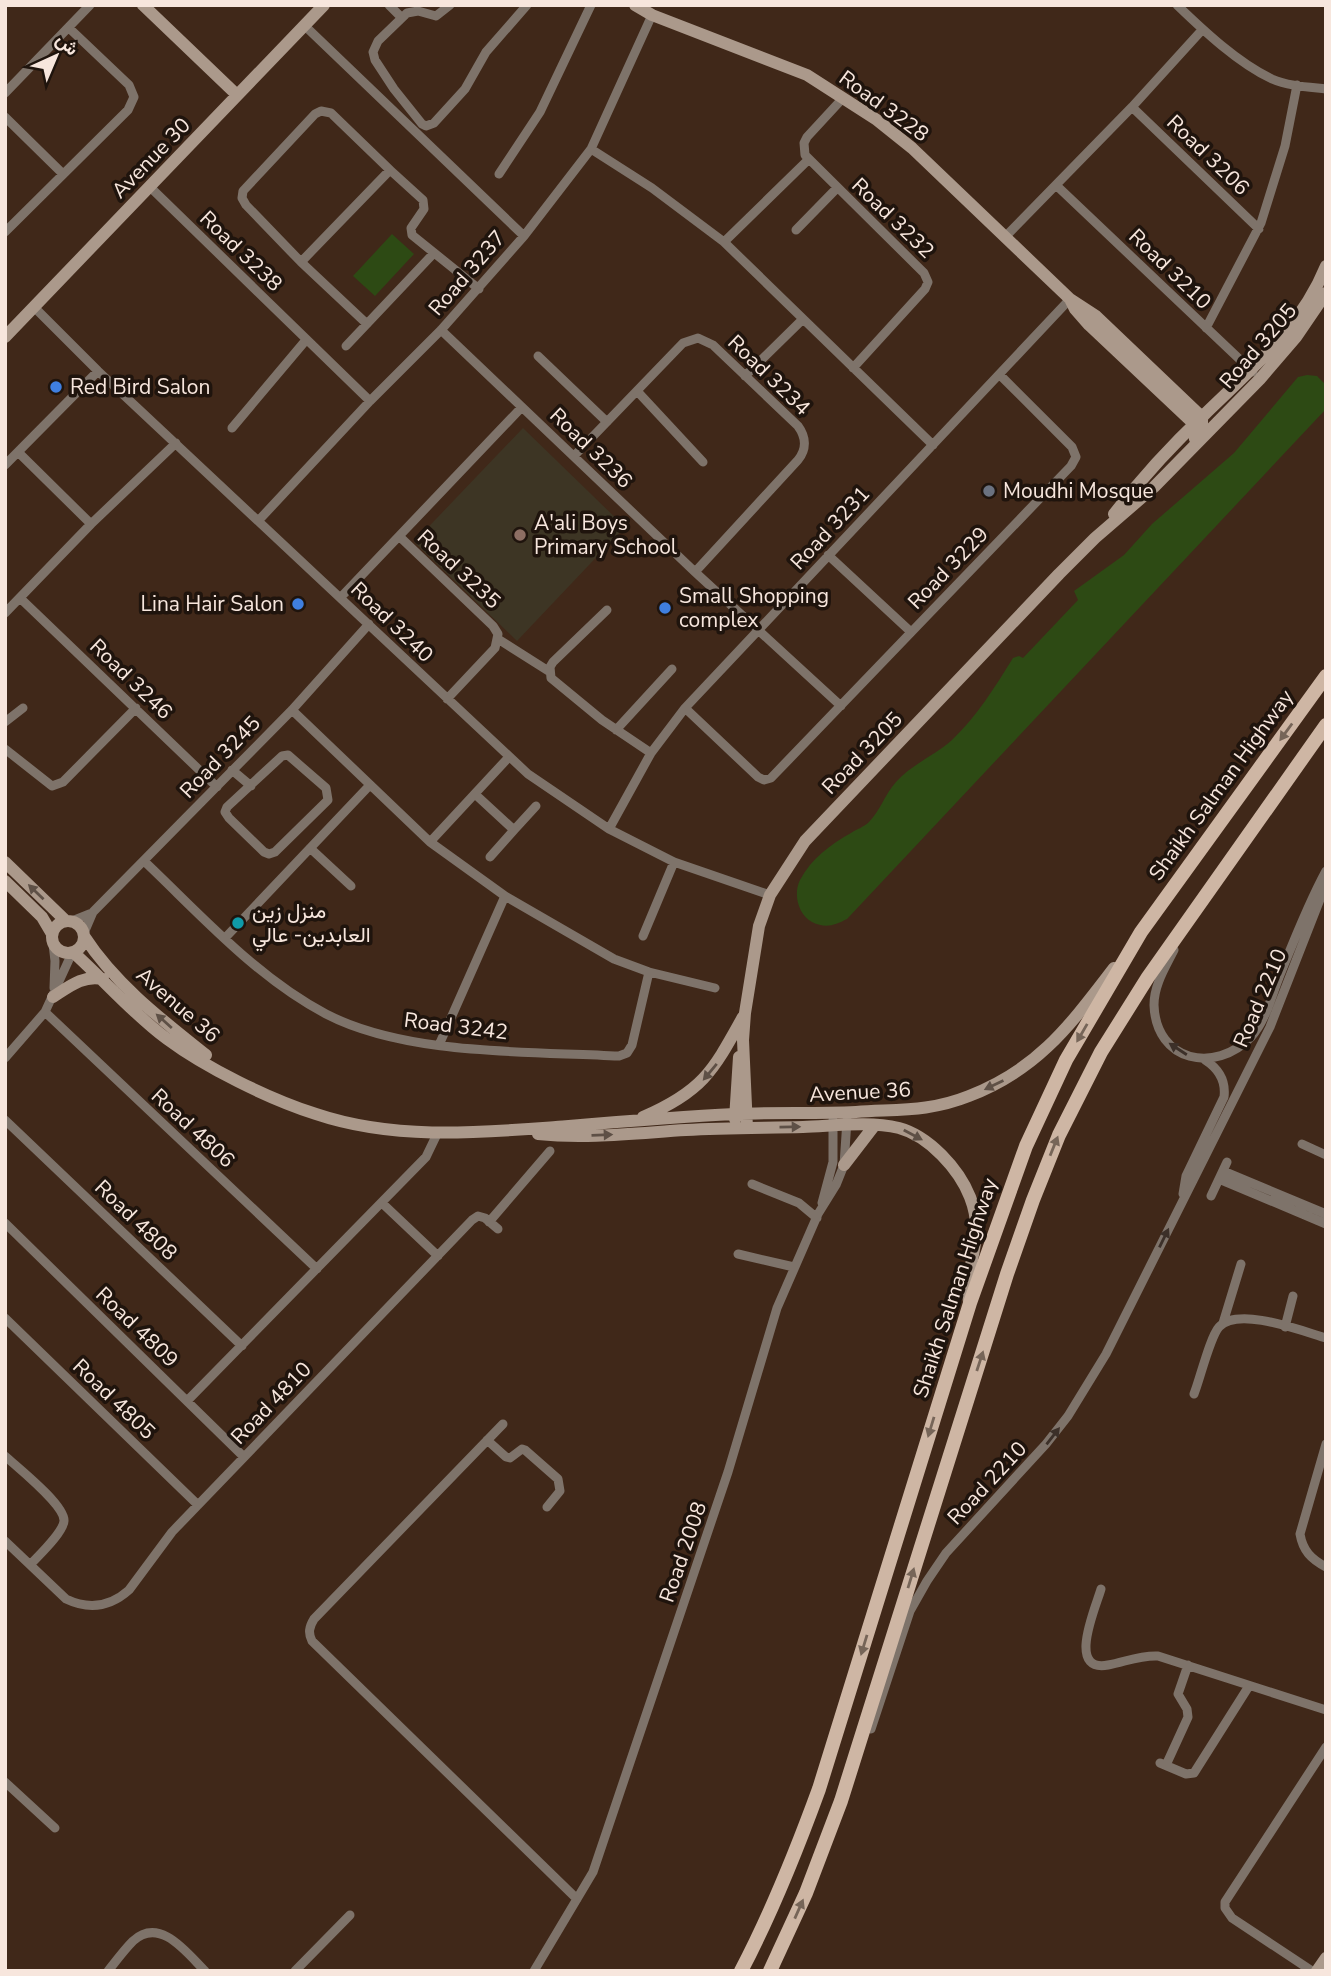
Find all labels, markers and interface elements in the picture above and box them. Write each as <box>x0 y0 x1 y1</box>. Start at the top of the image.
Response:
north arrow <box>21 21 91 91</box>
text: ش <box>50 27 84 62</box>
street label: Road 3228 <box>833 64 935 148</box>
street label: Road 3206 <box>1161 109 1255 201</box>
street label: Avenue 30 <box>105 112 197 204</box>
street label: Road 3232 <box>846 172 940 264</box>
street label: Road 3238 <box>194 205 288 297</box>
street label: Road 3210 <box>1123 223 1217 315</box>
street label: Road 3237 <box>422 224 512 322</box>
street label: Road 3205 <box>1213 297 1303 395</box>
street label: Road 3234 <box>722 329 816 421</box>
place label: Red Bird Salon <box>70 373 210 401</box>
marker: Red Bird Salon <box>48 379 64 395</box>
street label: Road 3236 <box>544 402 638 494</box>
place label: Moudhi Mosque <box>1003 477 1154 505</box>
street label: Road 3231 <box>784 480 876 576</box>
marker: Moudhi Mosque <box>981 483 997 499</box>
place label: A'ali Boys Primary School <box>534 509 678 561</box>
street label: Road 3229 <box>902 521 994 615</box>
street label: Road 3235 <box>411 523 507 615</box>
marker: A'ali Boys Primary School <box>512 527 528 543</box>
street label: Road 3240 <box>345 576 439 668</box>
place label: Small Shopping complex <box>679 582 829 634</box>
place label: Lina Hair Salon <box>141 590 284 618</box>
marker: Lina Hair Salon <box>290 596 306 612</box>
marker: Small Shopping complex <box>657 600 673 616</box>
street label: Road 3246 <box>84 633 178 725</box>
street label: Shaikh Salman Highway <box>1142 684 1300 886</box>
street label: Road 3205 <box>816 706 908 800</box>
street label: Road 3245 <box>174 710 266 804</box>
one-way arrow <box>1279 723 1293 741</box>
one-way arrow <box>28 884 45 900</box>
place label: منزل زين العابدين- عالي <box>252 897 371 952</box>
marker: منزل زين العابدين- عالي <box>230 915 246 931</box>
street label: Road 2210 <box>1227 944 1293 1052</box>
street label: Avenue 36 <box>130 961 226 1049</box>
street label: Road 3242 <box>402 1006 510 1046</box>
one-way arrow <box>155 1013 173 1029</box>
one-way arrow <box>1076 1023 1088 1042</box>
one-way arrow <box>1168 1043 1188 1056</box>
one-way arrow <box>703 1063 718 1080</box>
street label: Avenue 36 <box>808 1075 912 1109</box>
one-way arrow <box>984 1079 1004 1090</box>
street label: Road 4806 <box>145 1082 241 1174</box>
one-way arrow <box>779 1121 801 1133</box>
one-way arrow <box>591 1130 613 1141</box>
one-way arrow <box>903 1130 923 1141</box>
one-way arrow <box>1049 1135 1060 1156</box>
street label: Road 4808 <box>89 1174 183 1266</box>
street label: Shaikh Salman Highway <box>906 1174 1004 1402</box>
one-way arrow <box>1158 1228 1170 1248</box>
street label: Road 4809 <box>90 1281 184 1373</box>
one-way arrow <box>975 1350 986 1371</box>
street label: Road 4805 <box>67 1353 161 1445</box>
street label: Road 4810 <box>225 1356 317 1450</box>
one-way arrow <box>926 1417 936 1438</box>
one-way arrow <box>1045 1427 1060 1445</box>
street label: Road 2210 <box>941 1435 1033 1531</box>
street label: Road 2008 <box>653 1498 713 1606</box>
one-way arrow <box>906 1567 917 1588</box>
one-way arrow <box>858 1634 868 1655</box>
one-way arrow <box>793 1899 805 1919</box>

